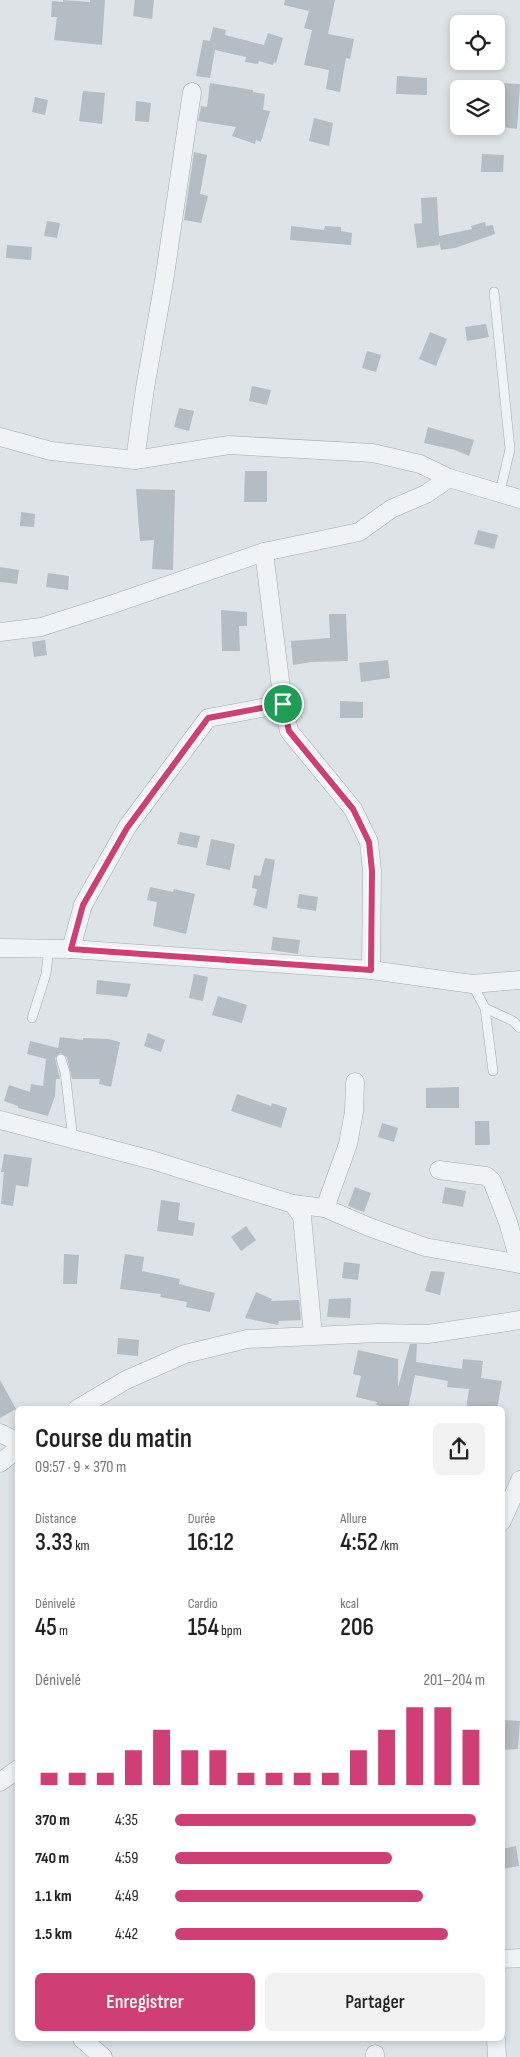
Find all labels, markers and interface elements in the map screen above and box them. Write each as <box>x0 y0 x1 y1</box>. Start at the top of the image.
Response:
map controls <box>450 15 505 135</box>
button: locate <box>450 15 505 70</box>
button: layers <box>450 80 505 135</box>
pin <box>262 683 304 725</box>
icon: arrive <box>269 690 297 718</box>
text: Course du matin <box>35 1422 192 1455</box>
button: share <box>433 1423 485 1475</box>
text: 09:57 · 9 × 370 m <box>35 1458 126 1477</box>
text: Distance <box>35 1510 76 1527</box>
text: Durée <box>188 1510 215 1527</box>
text: Allure <box>340 1510 367 1527</box>
text: 3.33 <box>35 1527 73 1558</box>
text: 16:12 <box>188 1527 234 1558</box>
text: 4:52 <box>340 1527 378 1558</box>
text: km <box>73 1537 90 1554</box>
text: /km <box>378 1537 398 1554</box>
text: Dénivelé <box>35 1595 75 1612</box>
text: Cardio <box>188 1595 218 1612</box>
text: kcal <box>340 1595 359 1612</box>
text: 45 <box>35 1612 57 1643</box>
text: 154 <box>188 1612 219 1643</box>
text: 206 <box>340 1612 374 1643</box>
text: m <box>57 1622 68 1639</box>
text: bpm <box>219 1622 242 1639</box>
text: Dénivelé <box>35 1671 81 1690</box>
text: 201–204 m <box>424 1671 485 1690</box>
text: 370 m <box>35 1811 70 1830</box>
text: 4:35 <box>115 1811 138 1830</box>
text: 740 m <box>35 1849 69 1868</box>
text: 4:59 <box>115 1849 138 1868</box>
text: 1.1 km <box>35 1887 72 1906</box>
text: 4:49 <box>115 1887 139 1906</box>
text: 1.5 km <box>35 1925 72 1944</box>
text: 4:42 <box>115 1925 138 1944</box>
button: Enregistrer <box>35 1973 255 2031</box>
button: Partager <box>265 1973 485 2031</box>

